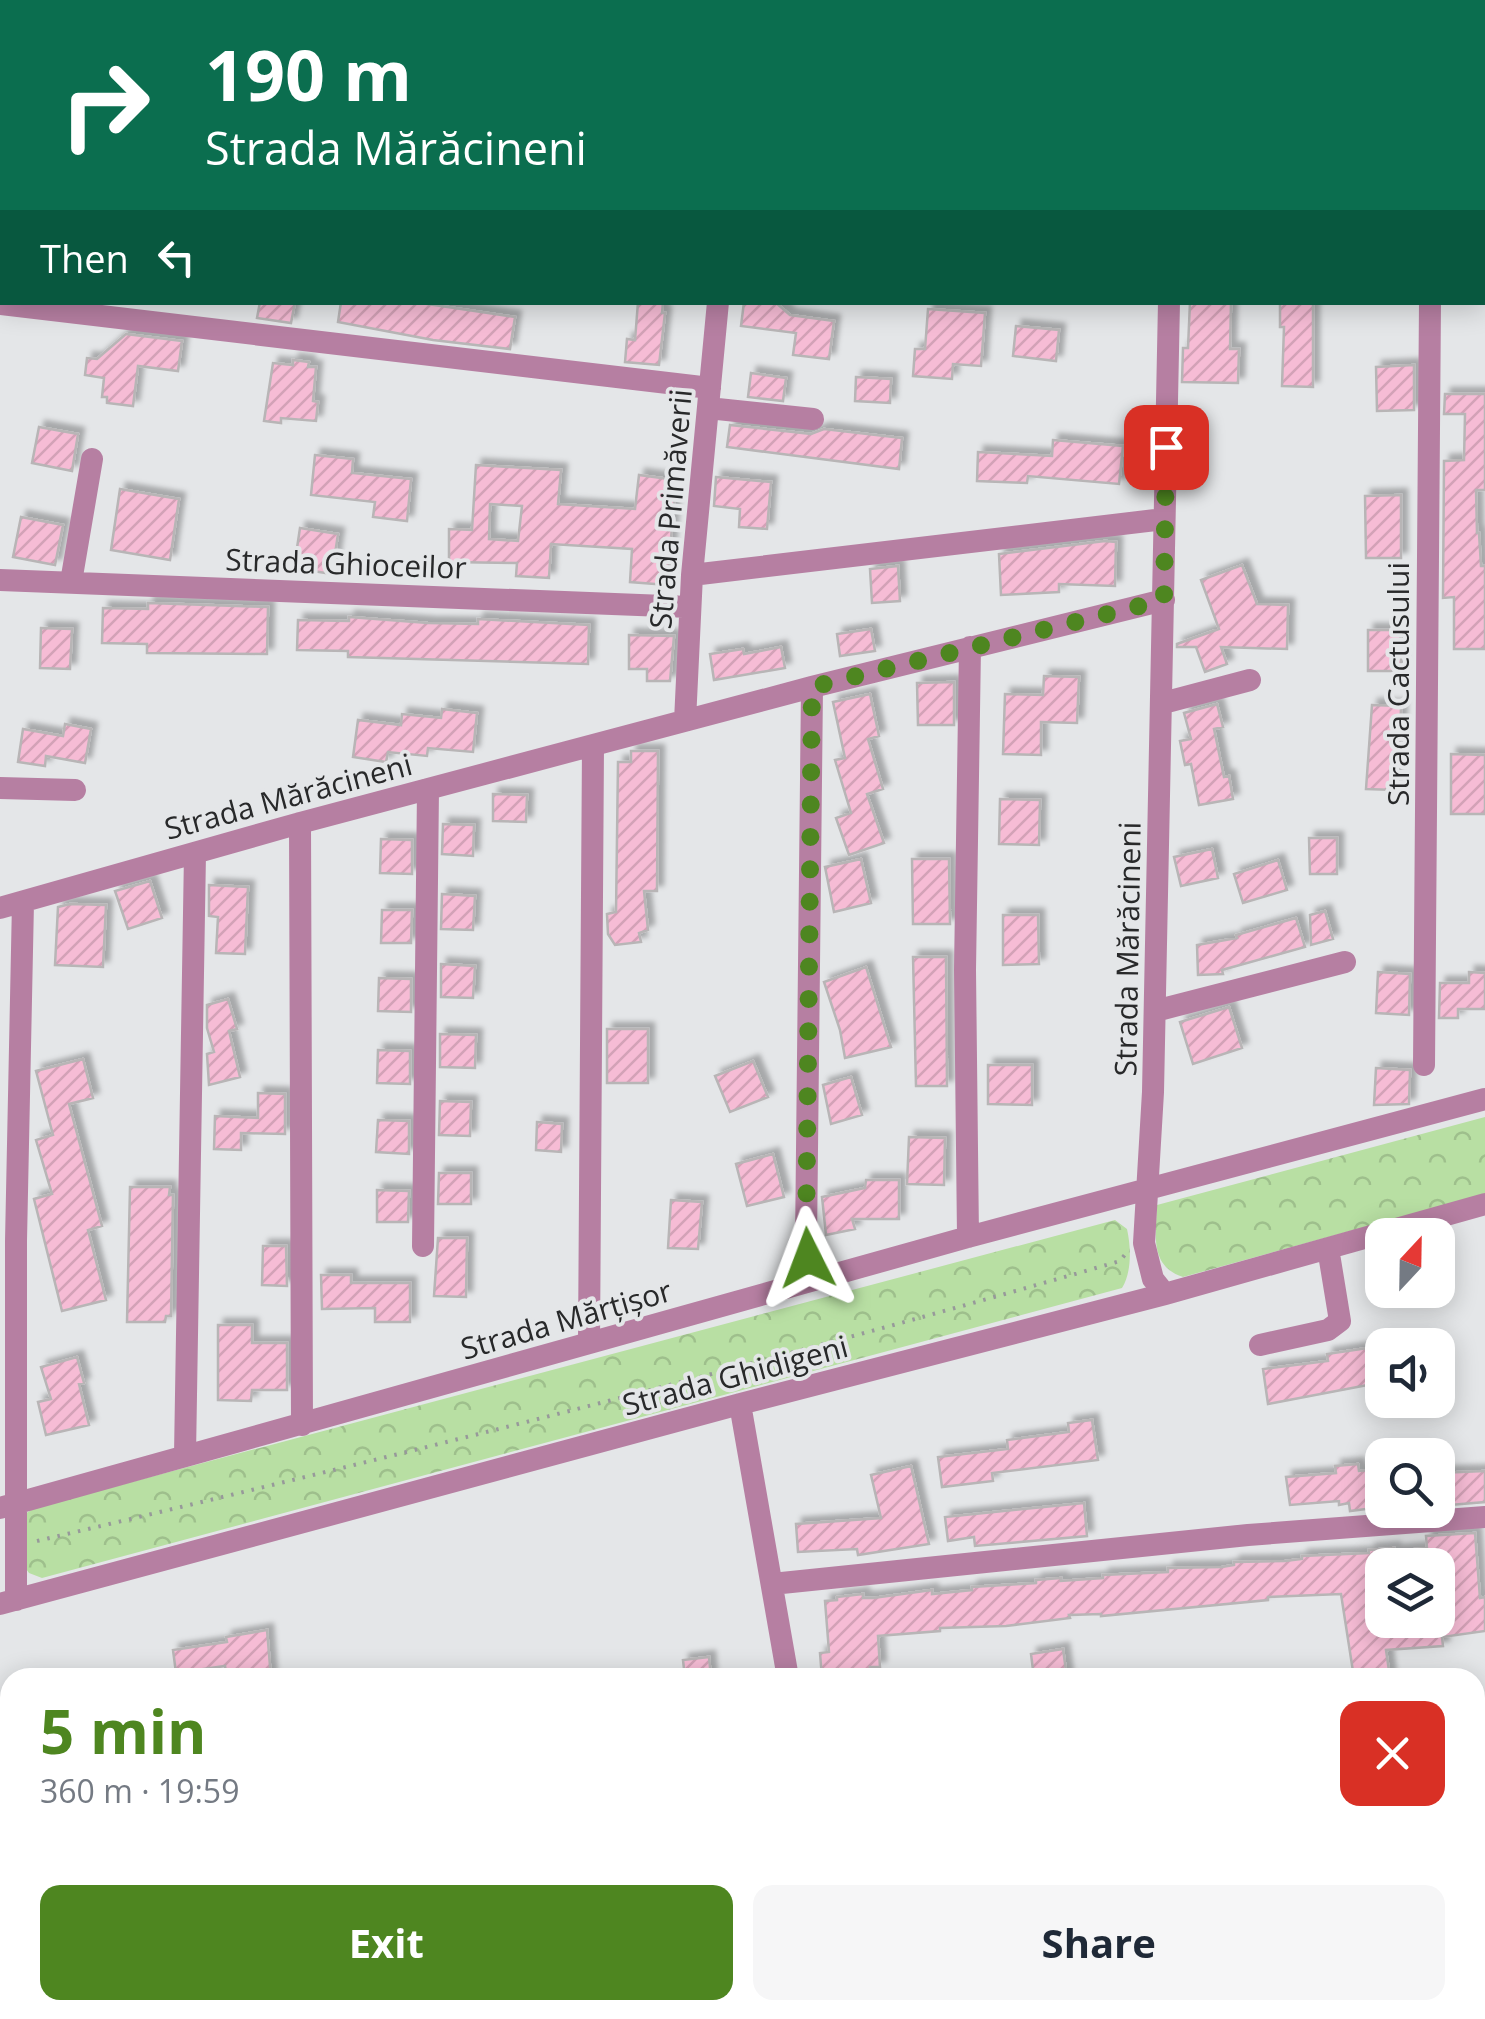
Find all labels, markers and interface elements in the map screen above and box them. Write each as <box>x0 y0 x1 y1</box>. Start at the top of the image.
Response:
text: 190 m <box>205 26 412 122</box>
icon: right <box>40 40 170 170</box>
text: Strada Mărăcineni <box>205 117 587 178</box>
icon: left <box>149 230 204 285</box>
text: Then <box>40 232 129 284</box>
street label: Strada Primăverii <box>639 387 701 631</box>
pin <box>1124 405 1209 490</box>
icon: arrive <box>1139 420 1194 475</box>
street label: Strada Ghioceilor <box>225 538 467 588</box>
street label: Strada Cactusului <box>1377 562 1418 806</box>
street label: Strada Mărăcineni <box>160 743 416 849</box>
street label: Strada Mărăcineni <box>1104 821 1150 1077</box>
position arrow <box>756 1206 860 1310</box>
north arrow <box>1365 1218 1455 1308</box>
map controls <box>1365 1218 1455 1638</box>
street label: Strada Mărțișor <box>456 1269 676 1369</box>
street label: Strada Ghidigeni <box>618 1325 852 1425</box>
button: sound <box>1365 1328 1455 1418</box>
button: search <box>1365 1438 1455 1528</box>
button: layers <box>1365 1548 1455 1638</box>
text: 5 min <box>40 1690 207 1772</box>
button: close <box>1340 1701 1445 1806</box>
text: 360 m · 19:59 <box>40 1769 239 1812</box>
button: Exit <box>40 1885 733 2000</box>
button: Share <box>753 1885 1445 2000</box>

